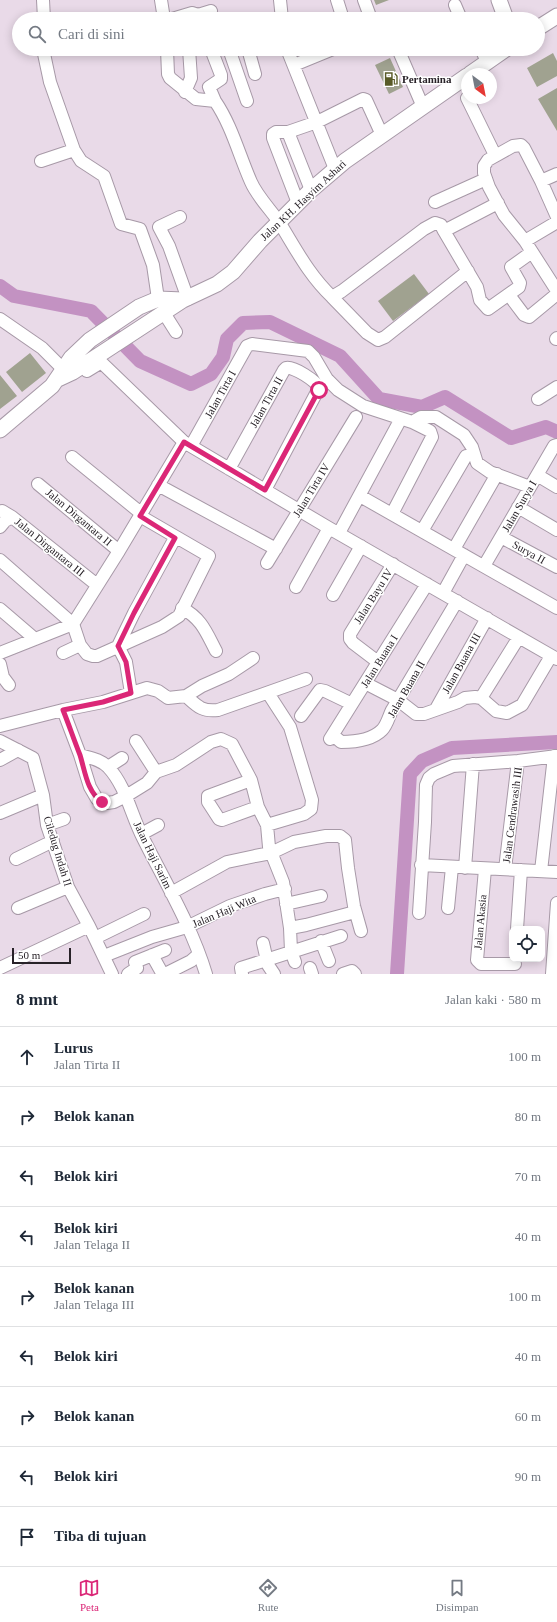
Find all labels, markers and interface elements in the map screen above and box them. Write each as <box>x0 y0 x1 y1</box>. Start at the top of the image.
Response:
search box <box>12 12 545 56</box>
icon: search <box>26 23 48 45</box>
text: Cari di sini <box>58 26 125 42</box>
north arrow <box>461 68 497 104</box>
fuel station icon: Pertamina <box>383 71 399 87</box>
place label: Pertamina <box>402 73 452 85</box>
street label: Jalan KH. Hasyim Ashari <box>258 157 348 243</box>
street label: Jalan Tirta I <box>202 368 238 420</box>
street label: Jalan Tirta II <box>247 374 285 430</box>
route start <box>310 381 328 399</box>
street label: Jalan Tirta IV <box>290 461 332 519</box>
street label: Jalan Surya I <box>499 478 539 534</box>
street label: Jalan Dirgantara II <box>44 486 115 548</box>
street label: Jalan Dirgantara III <box>13 515 87 579</box>
street label: Surya II <box>510 538 548 566</box>
street label: Jalan Bayu IV <box>351 566 395 626</box>
street label: Jalan Buana III <box>439 630 483 695</box>
street label: Jalan Buana I <box>358 632 400 690</box>
street label: Jalan Buana II <box>385 658 427 720</box>
street label: Jalan Cendrawasih III <box>500 766 524 864</box>
route end <box>93 793 111 811</box>
street label: Ciledug Indah II <box>42 814 74 888</box>
street label: Jalan Haji Sarim <box>132 819 175 891</box>
street label: Jalan Haji Wita <box>190 892 258 930</box>
street label: Jalan Akasia <box>472 894 488 950</box>
map controls <box>509 926 545 962</box>
button: locate <box>509 926 545 962</box>
scale bar <box>12 946 71 965</box>
text: 50 m <box>18 949 40 961</box>
text: 8 mnt <box>16 990 58 1009</box>
text: Jalan kaki · 580 m <box>445 992 541 1007</box>
text: Lurus <box>54 1040 93 1056</box>
icon: ahead <box>16 1046 38 1068</box>
text: 100 m <box>508 1049 541 1064</box>
text: Jalan Tirta II <box>54 1057 120 1072</box>
icon: right <box>16 1106 38 1128</box>
text: Belok kanan <box>54 1108 134 1124</box>
text: 80 m <box>515 1109 541 1124</box>
icon: left <box>16 1166 38 1188</box>
text: Belok kiri <box>54 1168 118 1184</box>
text: 70 m <box>515 1169 541 1184</box>
text: Belok kiri <box>54 1220 118 1236</box>
icon: left <box>16 1226 38 1248</box>
text: 40 m <box>515 1229 541 1244</box>
text: Jalan Telaga II <box>54 1237 130 1252</box>
text: Belok kanan <box>54 1280 134 1296</box>
icon: right <box>16 1286 38 1308</box>
text: 100 m <box>508 1289 541 1304</box>
text: Jalan Telaga III <box>54 1297 134 1312</box>
icon: left <box>16 1346 38 1368</box>
text: Belok kiri <box>54 1348 118 1364</box>
text: 40 m <box>515 1349 541 1364</box>
icon: right <box>16 1406 38 1428</box>
text: Belok kanan <box>54 1408 134 1424</box>
text: 60 m <box>515 1409 541 1424</box>
icon: left <box>16 1466 38 1488</box>
text: Belok kiri <box>54 1468 118 1484</box>
text: 90 m <box>515 1469 541 1484</box>
icon: arrive <box>16 1526 38 1548</box>
text: Tiba di tujuan <box>54 1528 146 1544</box>
tab: Peta <box>78 1577 100 1613</box>
tab: Rute <box>257 1577 279 1613</box>
tab: Disimpan <box>436 1577 479 1613</box>

